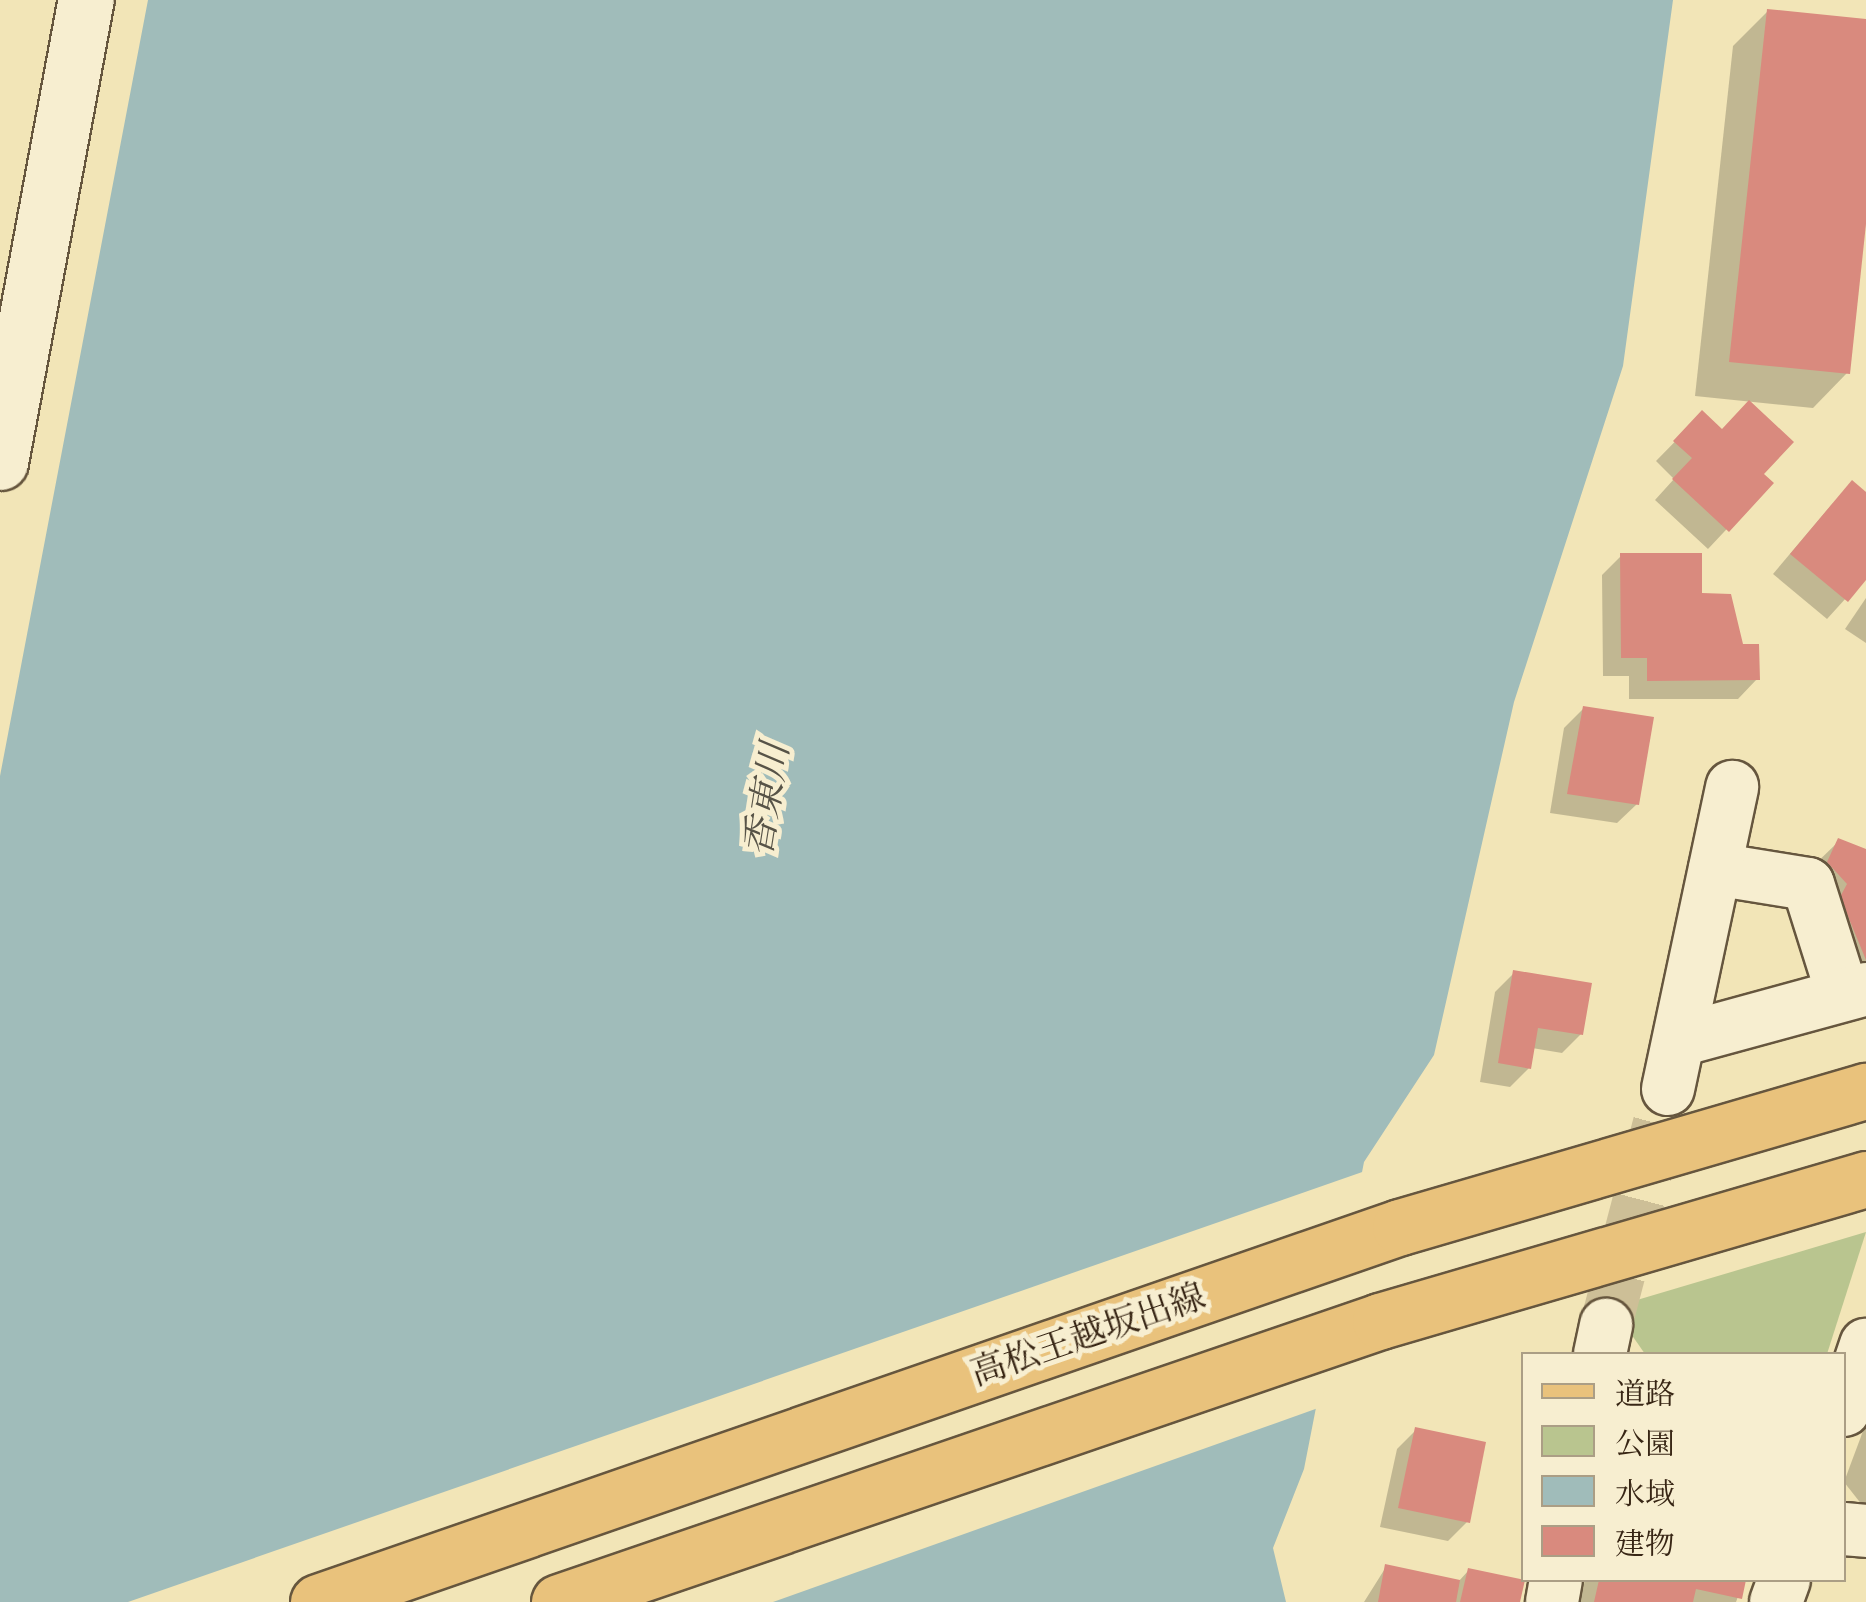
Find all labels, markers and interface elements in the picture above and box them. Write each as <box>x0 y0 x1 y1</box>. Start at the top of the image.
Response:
water label: 香東川 <box>737 740 799 860</box>
street label: 高松王越坂出線 <box>965 1275 1211 1395</box>
legend <box>1521 1352 1846 1582</box>
text: 道路 <box>1615 1376 1675 1413</box>
text: 公園 <box>1615 1426 1675 1463</box>
text: 水域 <box>1615 1476 1675 1513</box>
text: 建物 <box>1615 1526 1675 1563</box>

